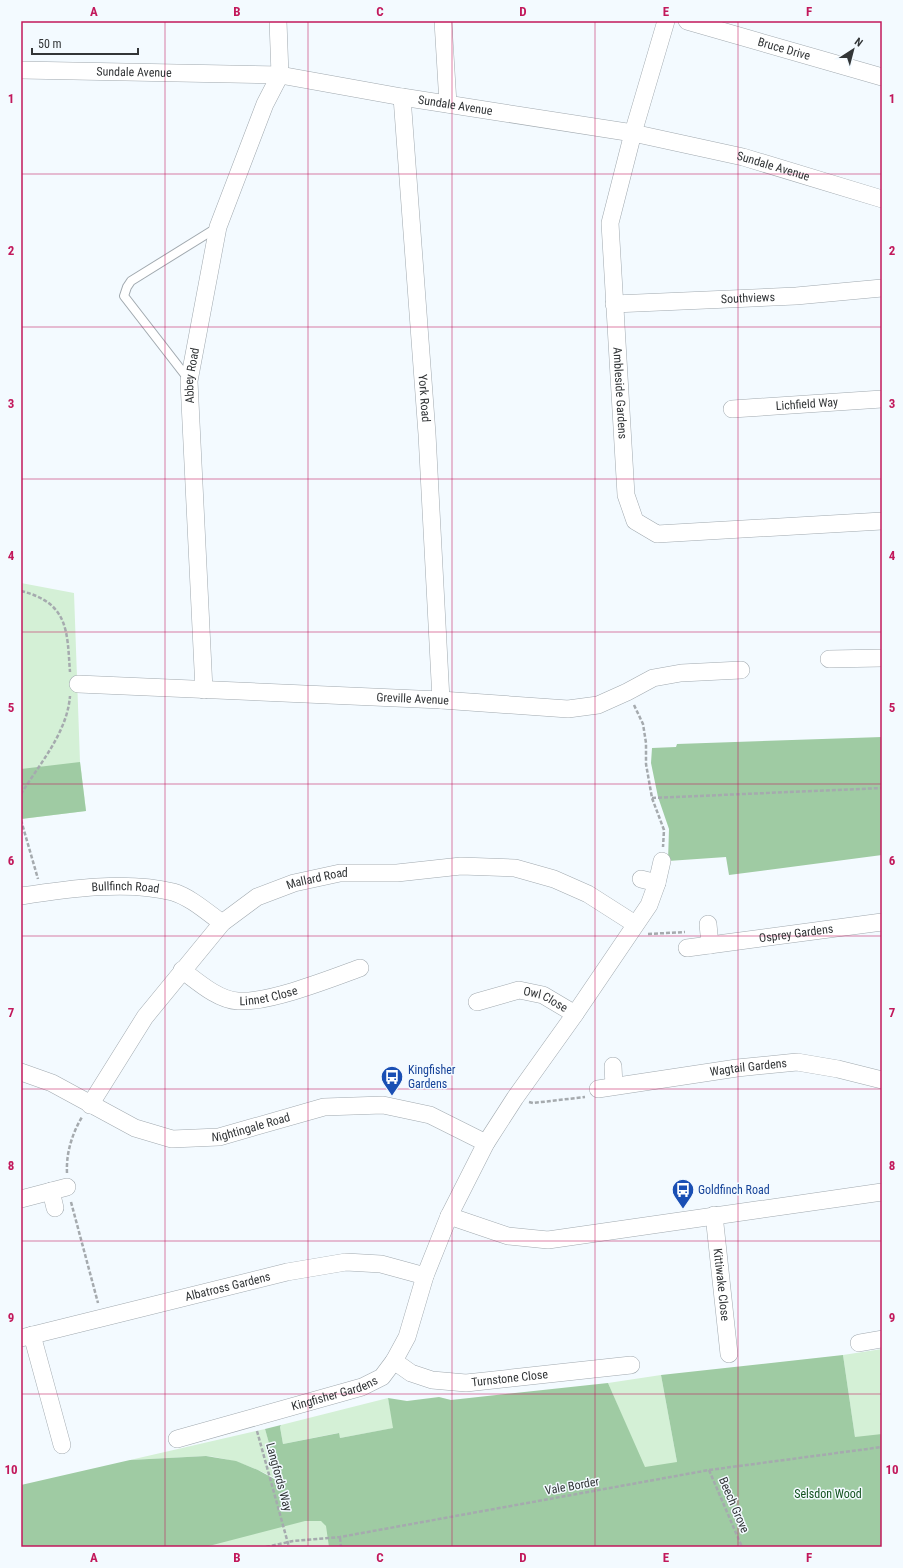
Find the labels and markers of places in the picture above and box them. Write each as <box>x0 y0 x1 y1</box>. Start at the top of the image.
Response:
place label: Kingfisher Gardens <box>408 1063 456 1091</box>
bus stop icon: Kingfisher Gardens <box>379 1064 405 1097</box>
bus stop icon: Goldfinch Road <box>670 1177 696 1210</box>
place label: Goldfinch Road <box>698 1183 770 1197</box>

